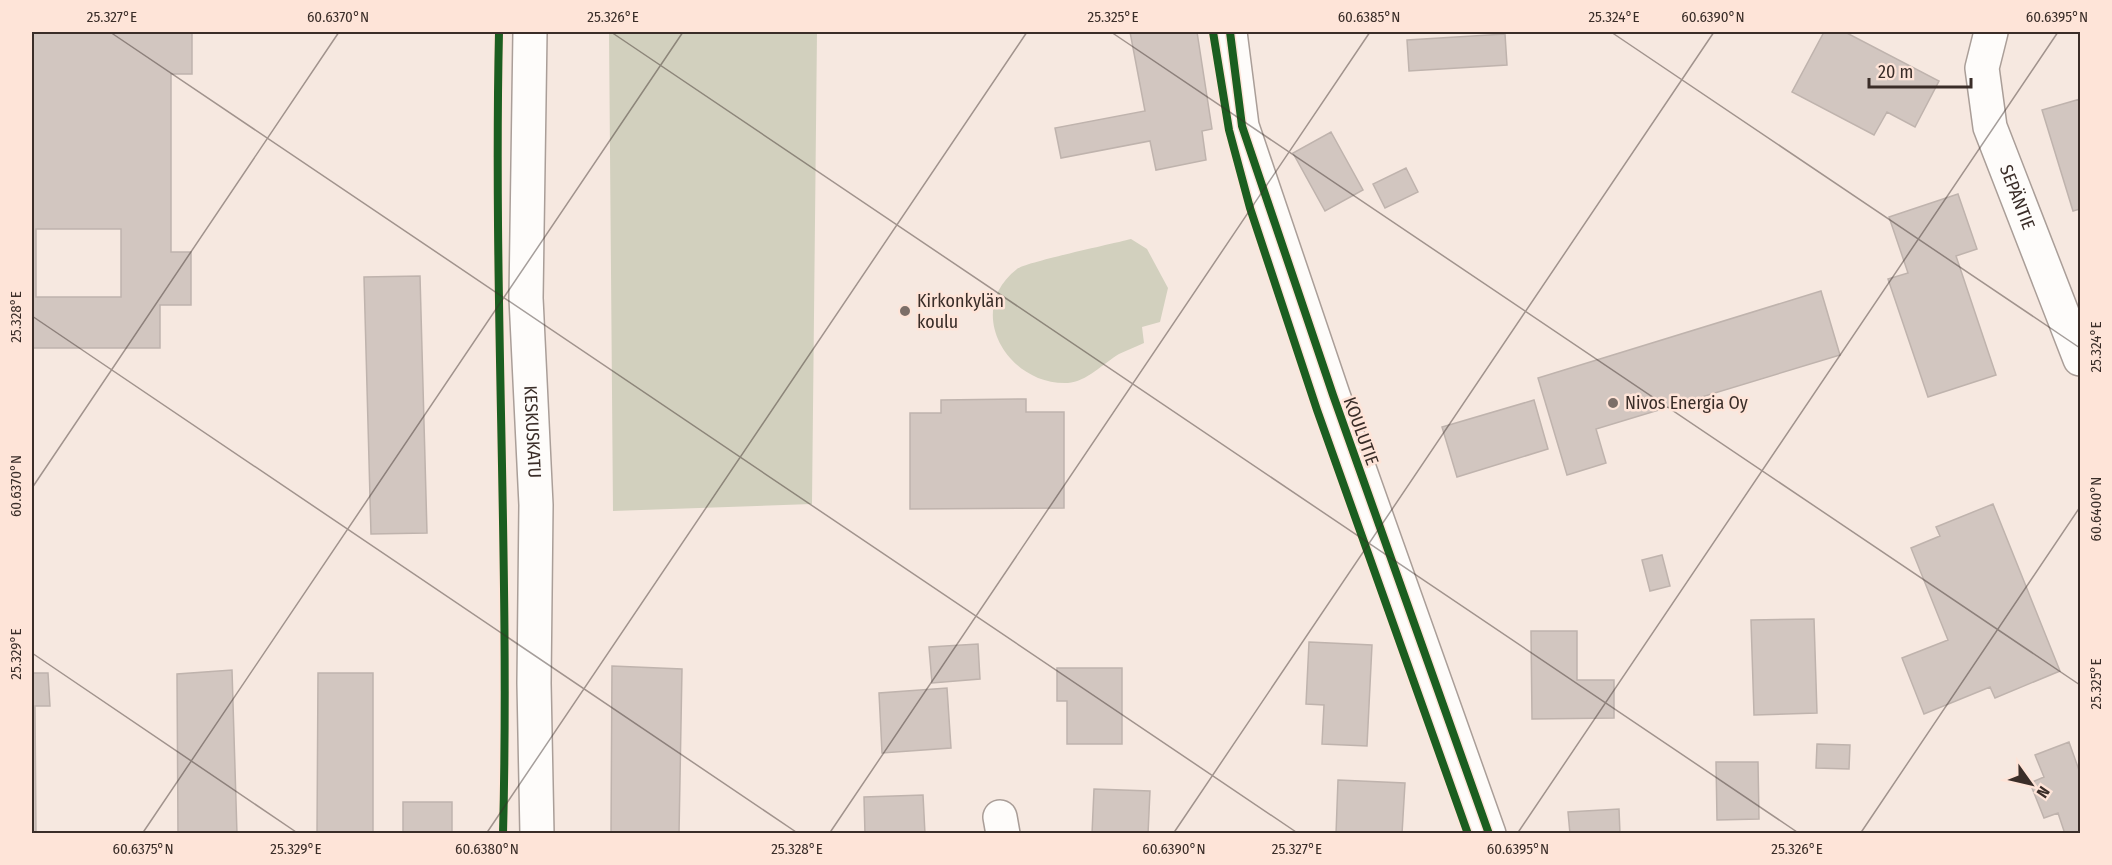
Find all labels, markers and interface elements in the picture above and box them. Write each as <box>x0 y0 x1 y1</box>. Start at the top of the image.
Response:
text: 25.327°E <box>87 8 137 26</box>
text: 60.6370°N <box>307 8 369 26</box>
text: 25.326°E <box>587 8 639 26</box>
text: 25.325°E <box>1088 8 1138 26</box>
text: 60.6385°N <box>1338 8 1400 26</box>
text: 25.324°E <box>1588 8 1640 26</box>
text: 60.6390°N <box>1681 8 1745 26</box>
text: 60.6395°N <box>2026 8 2088 26</box>
scale bar <box>1869 51 1971 89</box>
text: 20 m <box>1878 61 1913 83</box>
street label: SEPÄNTIE <box>1995 162 2040 233</box>
place label: Kirkonkylän koulu <box>917 290 1004 333</box>
text: 25.328°E <box>7 291 25 343</box>
marker: Kirkonkylän koulu <box>898 304 912 318</box>
text: 25.324°E <box>2087 321 2105 373</box>
street label: KESKUSKATU <box>519 385 546 479</box>
place label: Nivos Energia Oy <box>1625 392 1748 414</box>
street label: KOULUTIE <box>1339 394 1383 468</box>
marker: Nivos Energia Oy <box>1606 396 1620 410</box>
text: 60.6370°N <box>7 455 25 517</box>
text: 60.6400°N <box>2087 477 2105 541</box>
text: 25.329°E <box>7 628 25 680</box>
text: 25.325°E <box>2087 659 2105 709</box>
north arrow <box>2001 754 2061 814</box>
text: N <box>2032 783 2054 801</box>
text: 60.6375°N <box>112 840 174 858</box>
text: 25.329°E <box>270 840 322 858</box>
text: 60.6380°N <box>455 840 519 858</box>
text: 25.328°E <box>771 840 823 858</box>
text: 60.6390°N <box>1142 840 1206 858</box>
text: 25.327°E <box>1272 840 1322 858</box>
text: 60.6395°N <box>1487 840 1549 858</box>
text: 25.326°E <box>1771 840 1823 858</box>

